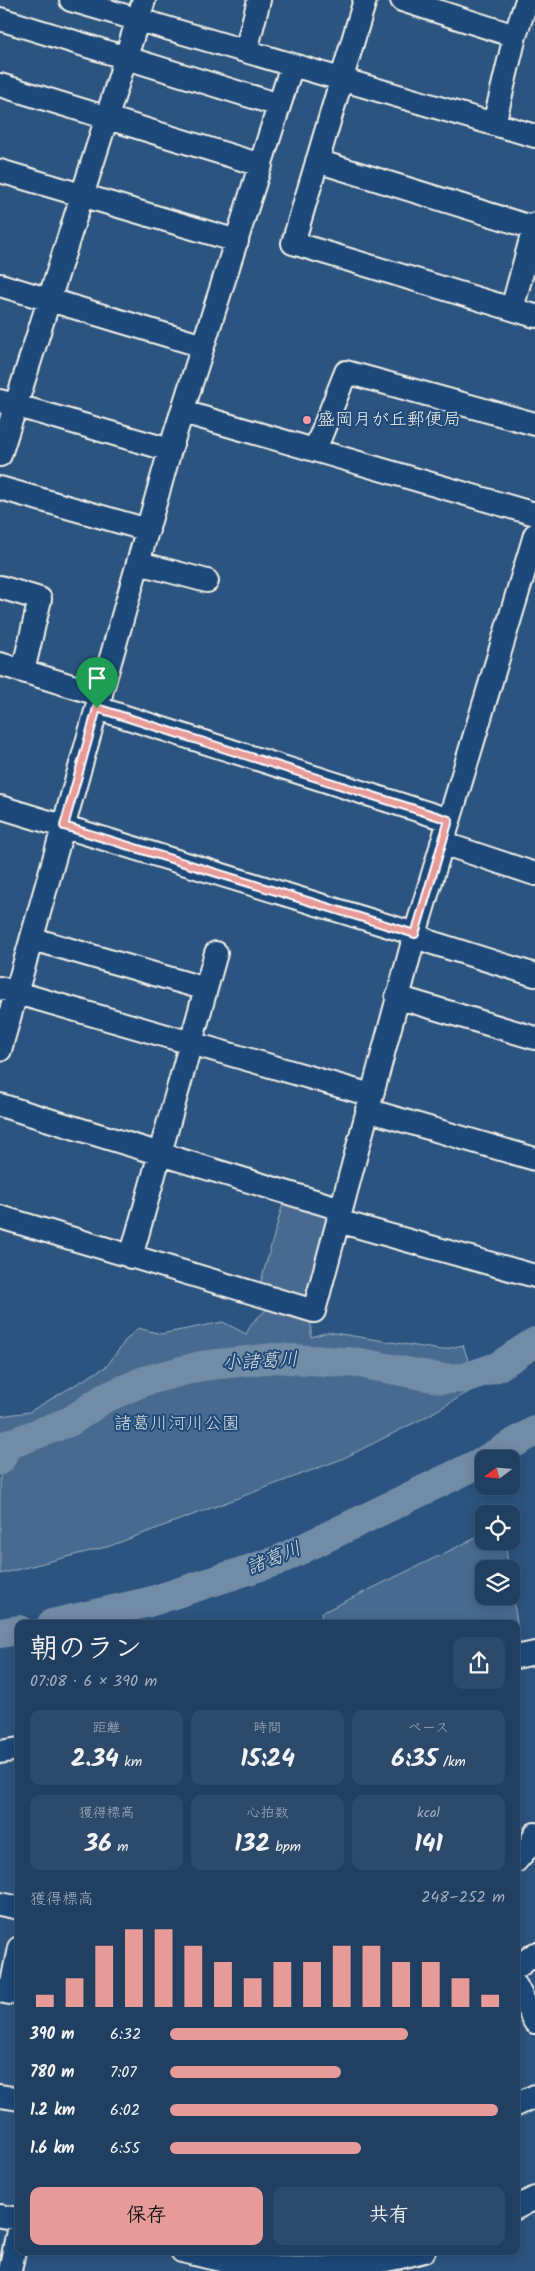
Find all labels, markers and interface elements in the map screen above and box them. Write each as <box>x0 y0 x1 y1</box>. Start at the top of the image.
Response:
place label: 盛岡月が丘郵便局 <box>317 406 461 435</box>
marker: 盛岡月が丘郵便局 <box>301 414 313 426</box>
pin <box>76 657 118 708</box>
icon: arrive <box>83 664 111 692</box>
water label: 小諸葛川 <box>221 1345 299 1379</box>
park label: 諸葛川河川公園 <box>114 1410 240 1439</box>
north arrow <box>475 1450 520 1495</box>
map controls <box>475 1450 520 1605</box>
button: locate <box>475 1505 520 1550</box>
water label: 諸葛川 <box>242 1534 306 1584</box>
button: layers <box>475 1560 520 1605</box>
text: 朝のラン <box>30 1627 142 1672</box>
button: share <box>453 1637 505 1689</box>
text: 07:08 · 6 × 390 m <box>30 1669 157 1694</box>
text: 距離 <box>93 1717 121 1739</box>
text: 時間 <box>254 1717 282 1739</box>
text: ペース <box>408 1717 449 1739</box>
text: 2.34 <box>71 1739 119 1779</box>
text: 15:24 <box>240 1739 295 1779</box>
text: 6:35 <box>391 1739 437 1779</box>
text: km <box>119 1751 142 1773</box>
text: /km <box>437 1751 466 1773</box>
text: 獲得標高 <box>79 1802 135 1824</box>
text: 心拍数 <box>247 1802 289 1824</box>
text: kcal <box>417 1802 440 1824</box>
text: 36 <box>85 1824 112 1864</box>
text: 132 <box>234 1824 270 1864</box>
text: 141 <box>414 1824 443 1864</box>
text: m <box>112 1836 129 1858</box>
text: bpm <box>270 1836 301 1858</box>
text: 248–252 m <box>421 1885 505 1910</box>
text: 獲得標高 <box>30 1887 94 1912</box>
text: 390 m <box>30 2022 74 2047</box>
text: 6:32 <box>110 2022 141 2047</box>
text: 780 m <box>30 2060 74 2085</box>
text: 7:07 <box>110 2060 137 2085</box>
text: 1.2 km <box>30 2098 75 2123</box>
text: 6:02 <box>110 2098 140 2123</box>
text: 1.6 km <box>30 2136 74 2161</box>
text: 6:55 <box>110 2136 140 2161</box>
button: 保存 <box>30 2187 263 2245</box>
button: 共有 <box>273 2187 505 2245</box>

